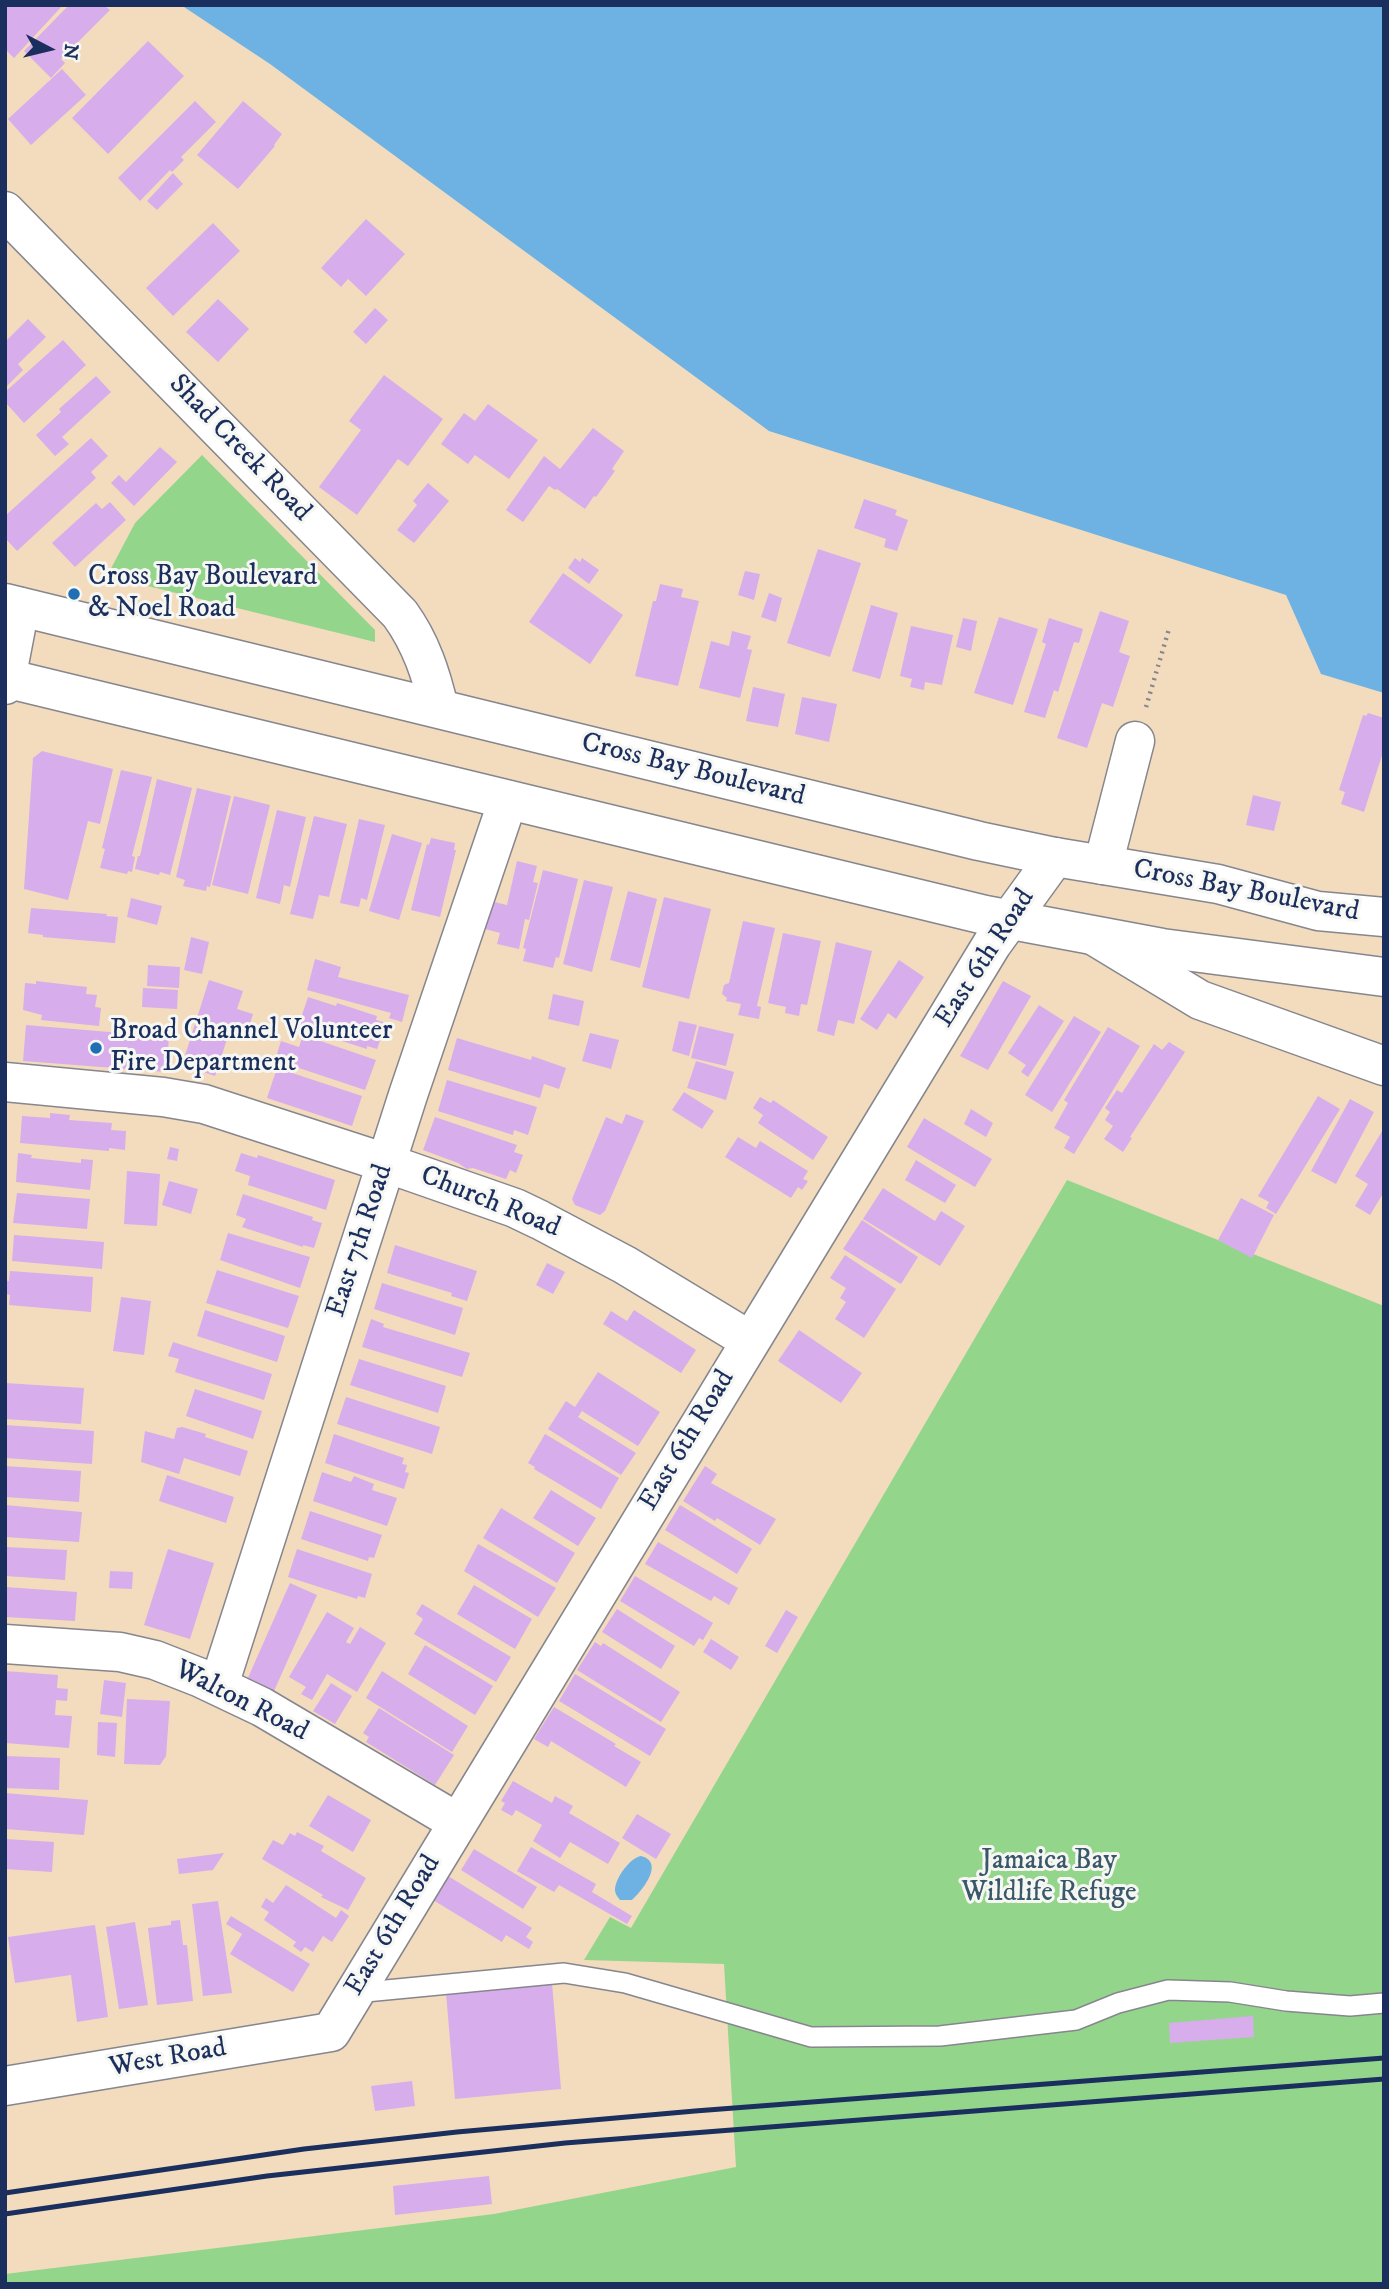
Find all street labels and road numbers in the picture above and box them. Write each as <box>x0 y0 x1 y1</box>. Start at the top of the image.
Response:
street label: Shad Creek Road <box>161 369 317 529</box>
street label: Cross Bay Boulevard <box>578 727 808 815</box>
street label: Cross Bay Boulevard <box>1130 854 1362 930</box>
street label: East 6th Road <box>929 883 1043 1035</box>
street label: East 7th Road <box>321 1160 401 1322</box>
street label: Church Road <box>415 1160 565 1246</box>
street label: East 6th Road <box>633 1365 743 1517</box>
street label: Walton Road <box>169 1654 313 1750</box>
street label: East 6th Road <box>339 1850 449 2002</box>
street label: West Road <box>107 2032 229 2086</box>

